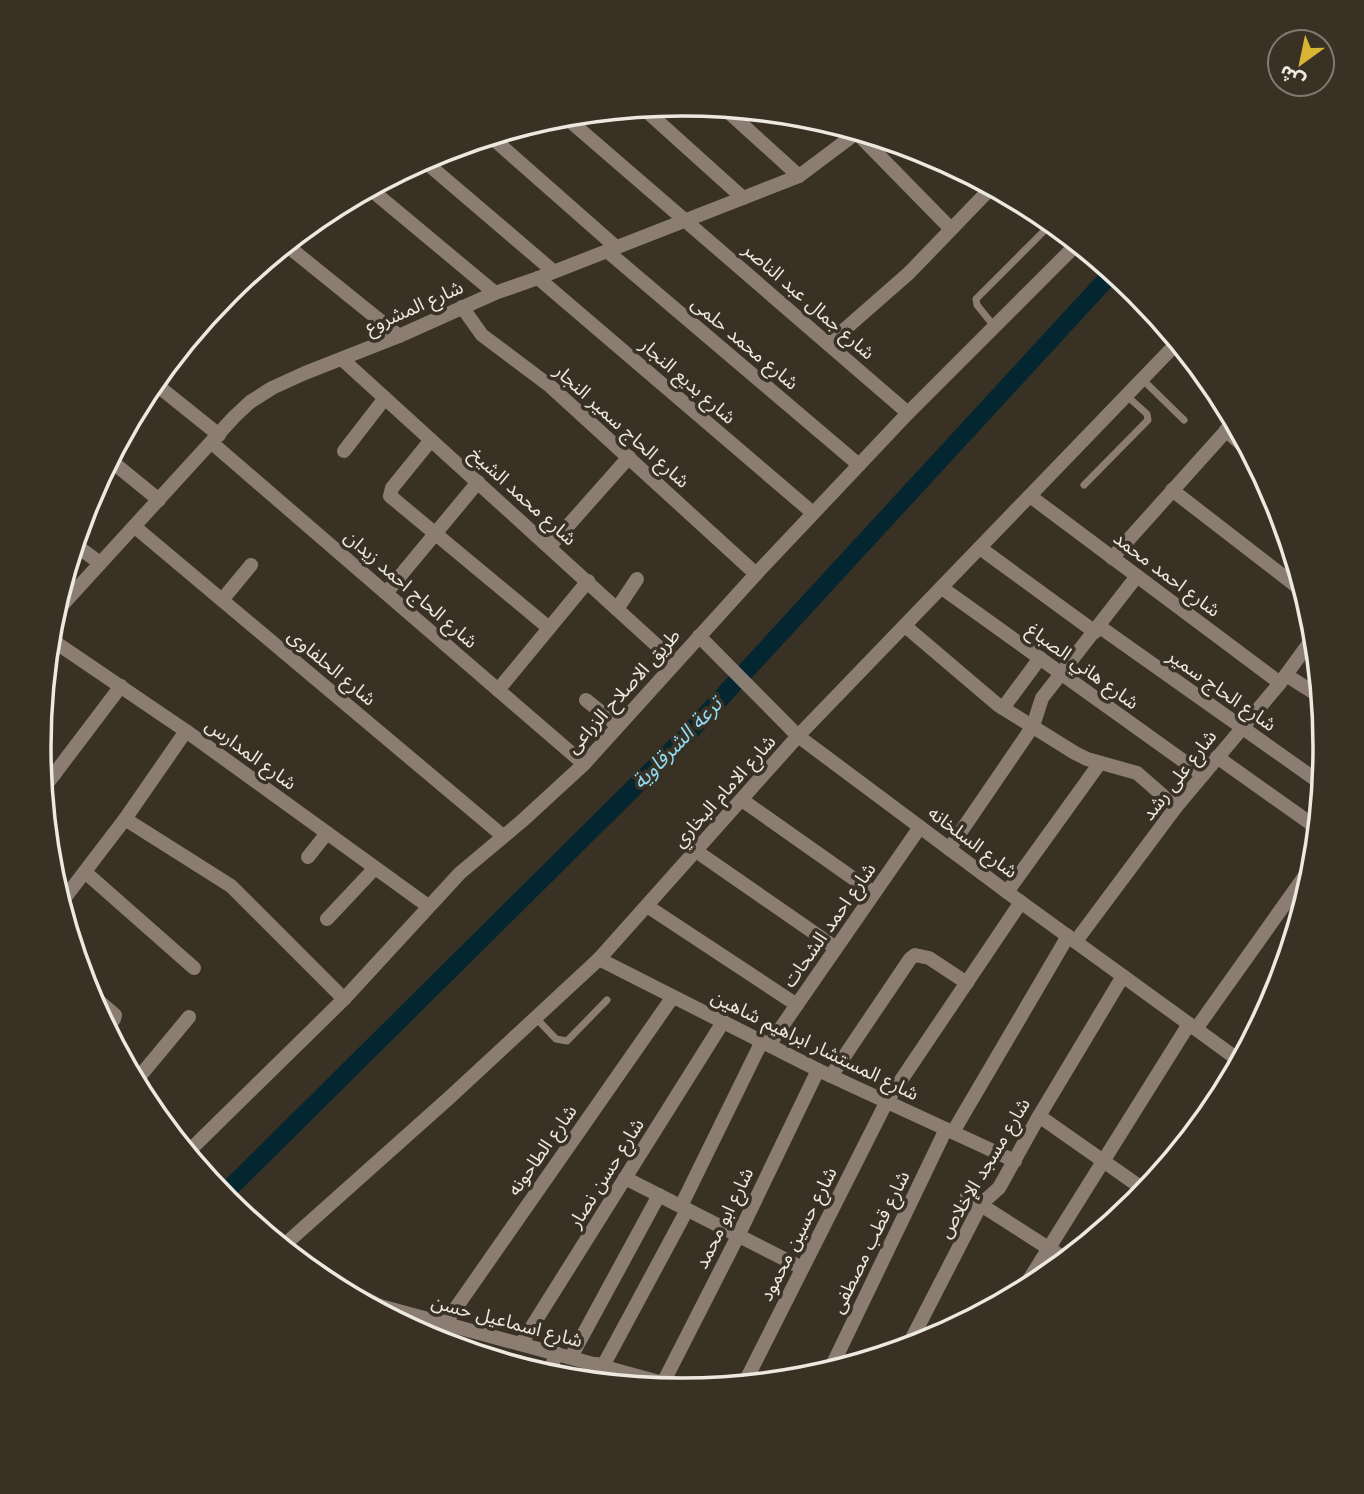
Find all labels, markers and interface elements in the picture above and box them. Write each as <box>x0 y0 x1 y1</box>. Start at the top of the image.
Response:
north arrow <box>1266 28 1336 98</box>
text: ش <box>1275 60 1309 94</box>
street label: شارع جمال عبد الناصر <box>736 237 879 366</box>
street label: شارع المشروع <box>361 275 467 341</box>
street label: شارع محمد حلمى <box>685 291 803 396</box>
street label: شارع بديع النجار <box>633 332 741 431</box>
street label: شارع الحاج سمير النجار <box>548 359 694 494</box>
street label: شارع محمد الشيخ <box>463 442 581 552</box>
street label: شارع الحاج احمد زيدان <box>338 525 482 655</box>
street label: شارع احمد محمد <box>1108 526 1225 623</box>
street label: شارع هاني الصباغ <box>1021 618 1143 717</box>
street label: شارع الحلفاوى <box>282 624 381 712</box>
street label: طريق الاصلاح الزراعى <box>561 624 687 759</box>
street label: شارع الحاج سمير <box>1161 643 1281 738</box>
water label: ترعة الشرقاوية <box>627 690 729 794</box>
street label: شارع المدارس <box>200 713 301 796</box>
street label: شارع على رشد <box>1137 725 1223 826</box>
street label: شارع الامام البخاري <box>668 730 783 854</box>
street label: شارع السلخانه <box>923 801 1022 885</box>
street label: شارع احمد الشحات <box>777 858 882 993</box>
street label: شارع المستشار ابراهيم شاهين <box>706 985 922 1108</box>
street label: شارع مسجد الإخلاص <box>933 1094 1037 1243</box>
street label: شارع الطاحونه <box>502 1100 583 1201</box>
street label: شارع حسن نصار <box>563 1114 651 1234</box>
street label: شارع حسين محمود <box>754 1163 843 1306</box>
street label: شارع ابو محمد <box>690 1164 760 1273</box>
street label: شارع قطب مصطفى <box>826 1167 916 1318</box>
street label: شارع اسماعيل حسن <box>428 1290 585 1354</box>

